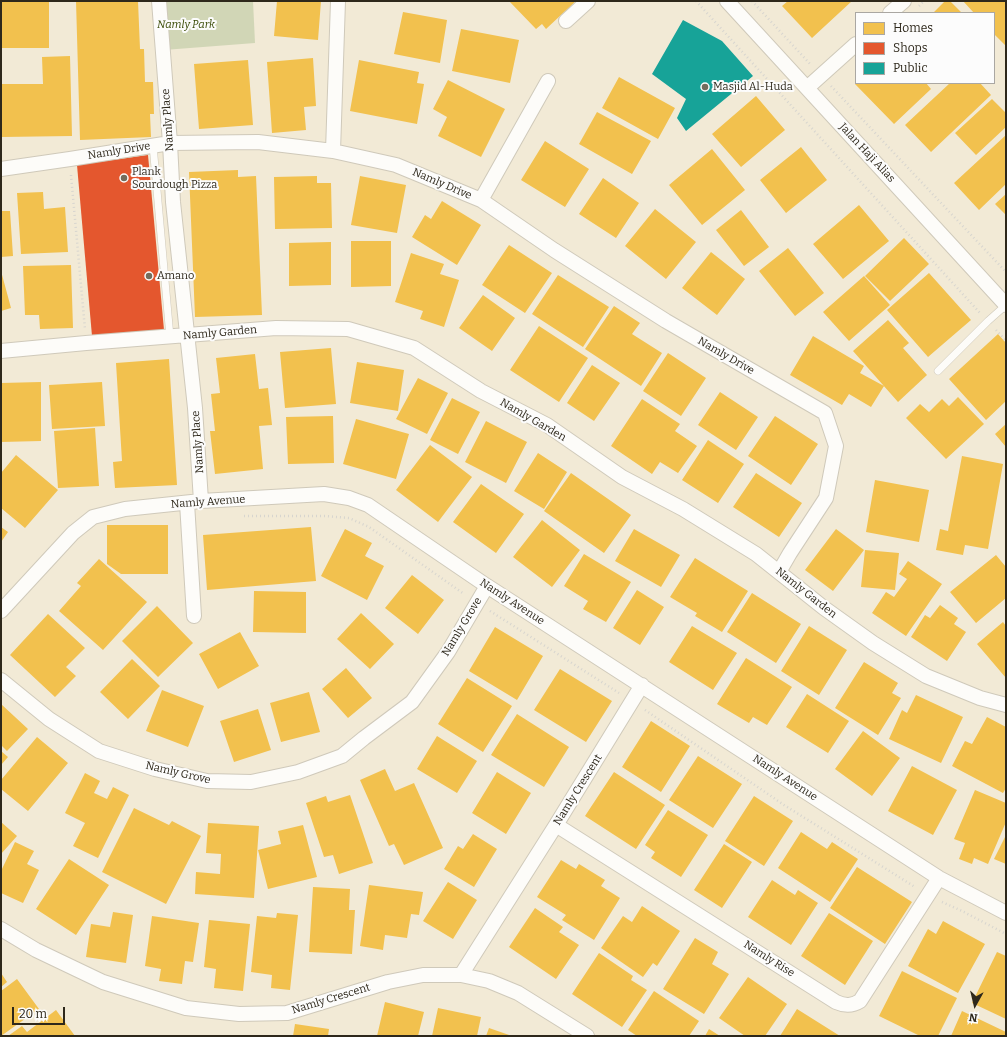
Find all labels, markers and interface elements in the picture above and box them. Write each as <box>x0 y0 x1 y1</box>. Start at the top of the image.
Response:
legend <box>855 12 995 84</box>
park label: Namly Park <box>157 18 215 32</box>
text: Homes <box>893 21 933 35</box>
text: Shops <box>893 41 927 55</box>
text: Public <box>893 61 928 75</box>
place label: Masjid Al-Huda <box>713 80 793 94</box>
marker: Masjid Al-Huda <box>700 82 710 92</box>
street label: Namly Place <box>159 88 177 152</box>
street label: Jalan Haji Alias <box>836 121 898 185</box>
street label: Namly Drive <box>87 140 151 162</box>
place label: Plank Sourdough Pizza <box>132 165 217 191</box>
street label: Namly Drive <box>410 166 474 202</box>
marker: Plank Sourdough Pizza <box>119 173 129 183</box>
place label: Amano <box>157 269 194 283</box>
marker: Amano <box>144 271 154 281</box>
street label: Namly Garden <box>182 323 258 343</box>
street label: Namly Drive <box>695 334 757 378</box>
street label: Namly Garden <box>498 396 568 444</box>
street label: Namly Place <box>189 410 207 474</box>
street label: Namly Avenue <box>170 493 246 511</box>
street label: Namly Garden <box>773 565 839 621</box>
street label: Namly Avenue <box>477 576 547 628</box>
street label: Namly Grove <box>439 595 485 659</box>
street label: Namly Crescent <box>551 752 605 828</box>
street label: Namly Avenue <box>750 752 820 804</box>
street label: Namly Grove <box>144 759 212 787</box>
street label: Namly Rise <box>741 938 797 980</box>
street label: Namly Crescent <box>290 981 372 1017</box>
north arrow <box>955 985 995 1025</box>
scale bar <box>14 999 67 1025</box>
text: 20 m <box>19 1007 47 1021</box>
text: N <box>968 1010 978 1024</box>

